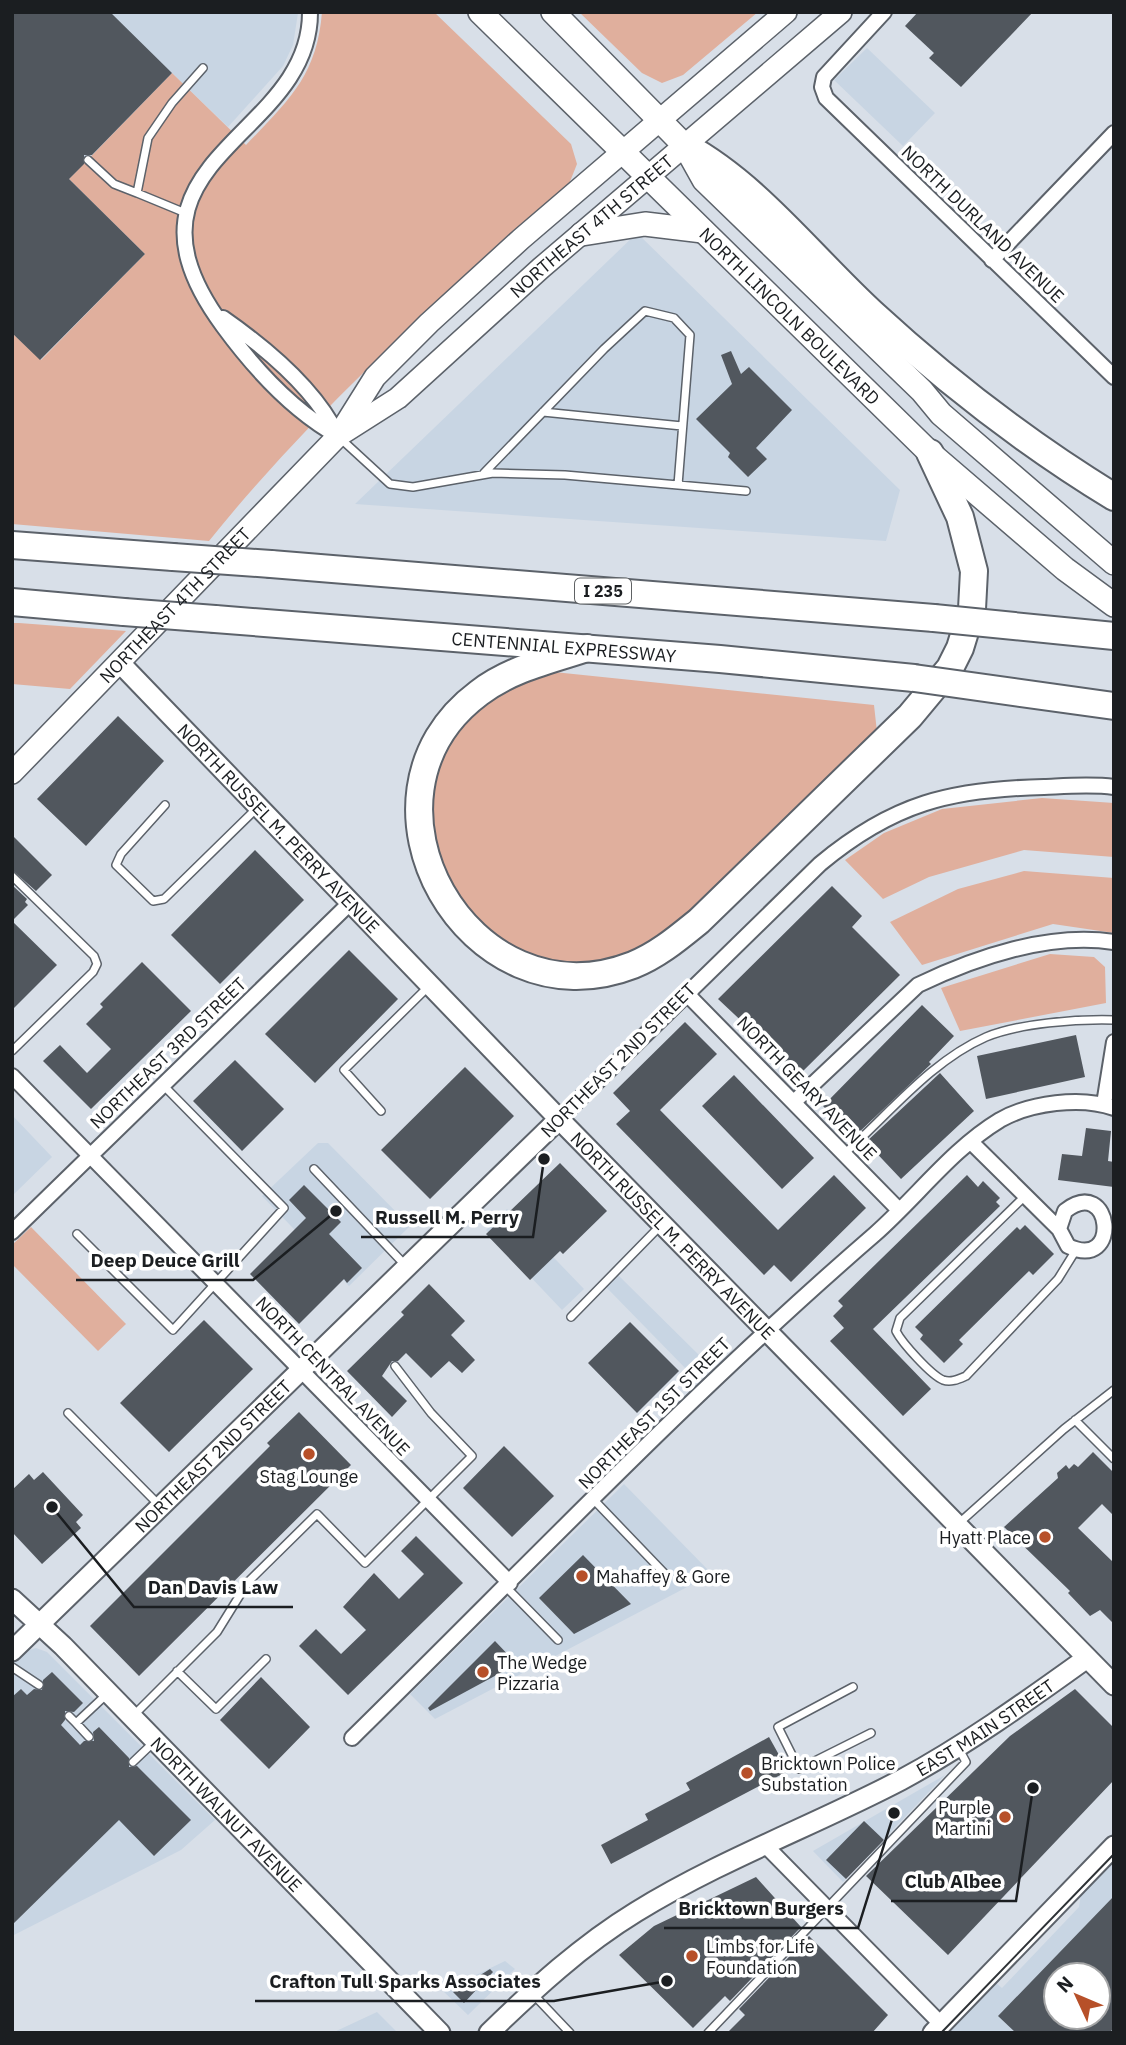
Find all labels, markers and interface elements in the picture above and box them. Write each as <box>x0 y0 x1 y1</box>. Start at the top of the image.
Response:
street label: NORTH DURLAND AVENUE <box>897 140 1069 308</box>
street label: NORTHEAST 4TH STREET <box>505 149 677 302</box>
street label: NORTH LINCOLN BOULEVARD <box>695 222 885 409</box>
street label: NORTHEAST 4TH STREET <box>94 522 255 688</box>
road number: I 235 <box>575 578 631 604</box>
street label: CENTENNIAL EXPRESSWAY <box>451 626 677 667</box>
street label: NORTH RUSSEL M. PERRY AVENUE <box>173 718 385 938</box>
street label: NORTHEAST 3RD STREET <box>85 972 251 1134</box>
street label: NORTHEAST 2ND STREET <box>536 978 700 1142</box>
street label: NORTH GEARY AVENUE <box>732 1011 882 1165</box>
street label: NORTH RUSSEL M. PERRY AVENUE <box>566 1127 780 1344</box>
callout: Russell M. Perry <box>361 1197 533 1237</box>
text: Russell M. Perry <box>375 1205 520 1229</box>
callout: Deep Deuce Grill <box>76 1240 253 1280</box>
text: Deep Deuce Grill <box>91 1248 240 1272</box>
street label: NORTH CENTRAL AVENUE <box>251 1292 415 1460</box>
street label: NORTHEAST 1ST STREET <box>573 1332 735 1494</box>
street label: NORTHEAST 2ND STREET <box>130 1374 296 1537</box>
marker: Stag Lounge <box>301 1446 317 1462</box>
place label: Stag Lounge <box>260 1465 359 1488</box>
place label: Hyatt Place <box>939 1526 1031 1549</box>
marker: Hyatt Place <box>1037 1529 1053 1545</box>
place label: Mahaffey & Gore <box>596 1565 731 1588</box>
callout: Dan Davis Law <box>134 1567 293 1607</box>
marker: Mahaffey & Gore <box>574 1568 590 1584</box>
text: Dan Davis Law <box>148 1575 278 1599</box>
place label: The Wedge Pizzaria <box>497 1651 587 1695</box>
marker: The Wedge Pizzaria <box>475 1664 491 1680</box>
street label: EAST MAIN STREET <box>912 1674 1058 1781</box>
street label: NORTH WALNUT AVENUE <box>146 1732 307 1896</box>
place label: Bricktown Police Substation <box>761 1752 896 1796</box>
marker: Bricktown Police Substation <box>739 1765 755 1781</box>
place label: Purple Martini <box>935 1796 991 1840</box>
marker: Purple Martini <box>997 1809 1013 1825</box>
callout: Club Albee <box>891 1861 1016 1901</box>
text: Club Albee <box>904 1869 1002 1893</box>
callout: Bricktown Burgers <box>664 1888 858 1928</box>
text: Bricktown Burgers <box>678 1896 844 1920</box>
place label: Limbs for Life Foundation <box>706 1935 815 1979</box>
marker: Limbs for Life Foundation <box>684 1948 700 1964</box>
callout: Crafton Tull Sparks Associates <box>255 1961 554 2001</box>
north arrow <box>1042 1961 1112 2031</box>
text: Crafton Tull Sparks Associates <box>269 1969 541 1993</box>
text: N <box>1051 1971 1078 1997</box>

